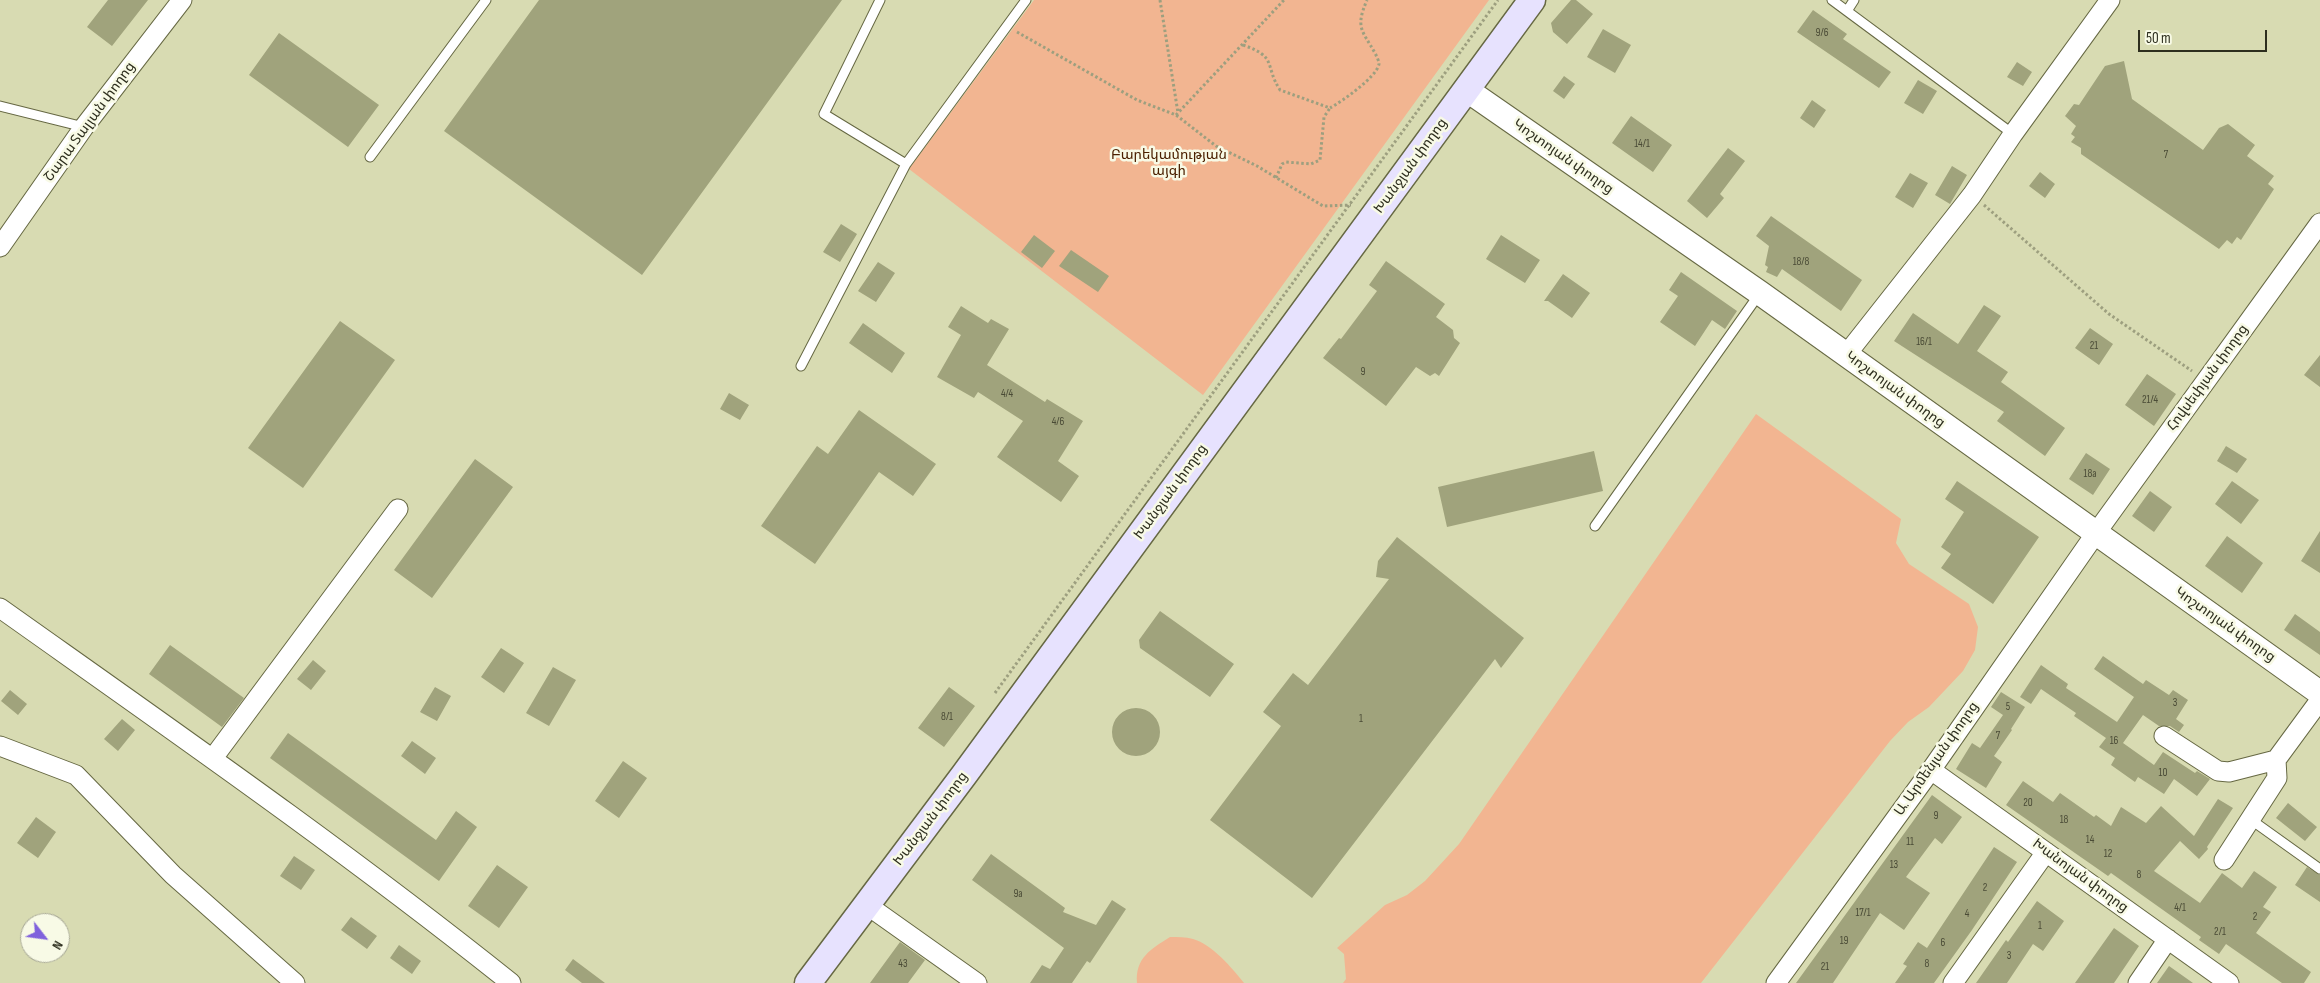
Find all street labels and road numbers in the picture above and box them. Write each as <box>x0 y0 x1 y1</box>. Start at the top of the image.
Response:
street label: Շարա Տալյան փողոց <box>41 59 139 185</box>
street label: Խանջյան փողոց <box>1371 115 1451 217</box>
street label: Կոշտոյան փողոց <box>1510 116 1616 198</box>
street label: Հովսեփյան փողոց <box>2164 322 2252 434</box>
street label: Կոշտոյան փողոց <box>1842 348 1948 432</box>
street label: Խանջյան փողոց <box>1131 441 1211 543</box>
street label: Կոշտոյան փողոց <box>2172 584 2278 666</box>
street label: Ա. Արմենյան փողոց <box>1891 699 1983 819</box>
street label: Խանջյան փողոց <box>890 769 972 869</box>
street label: Խանոյան փողոց <box>2029 836 2131 916</box>

